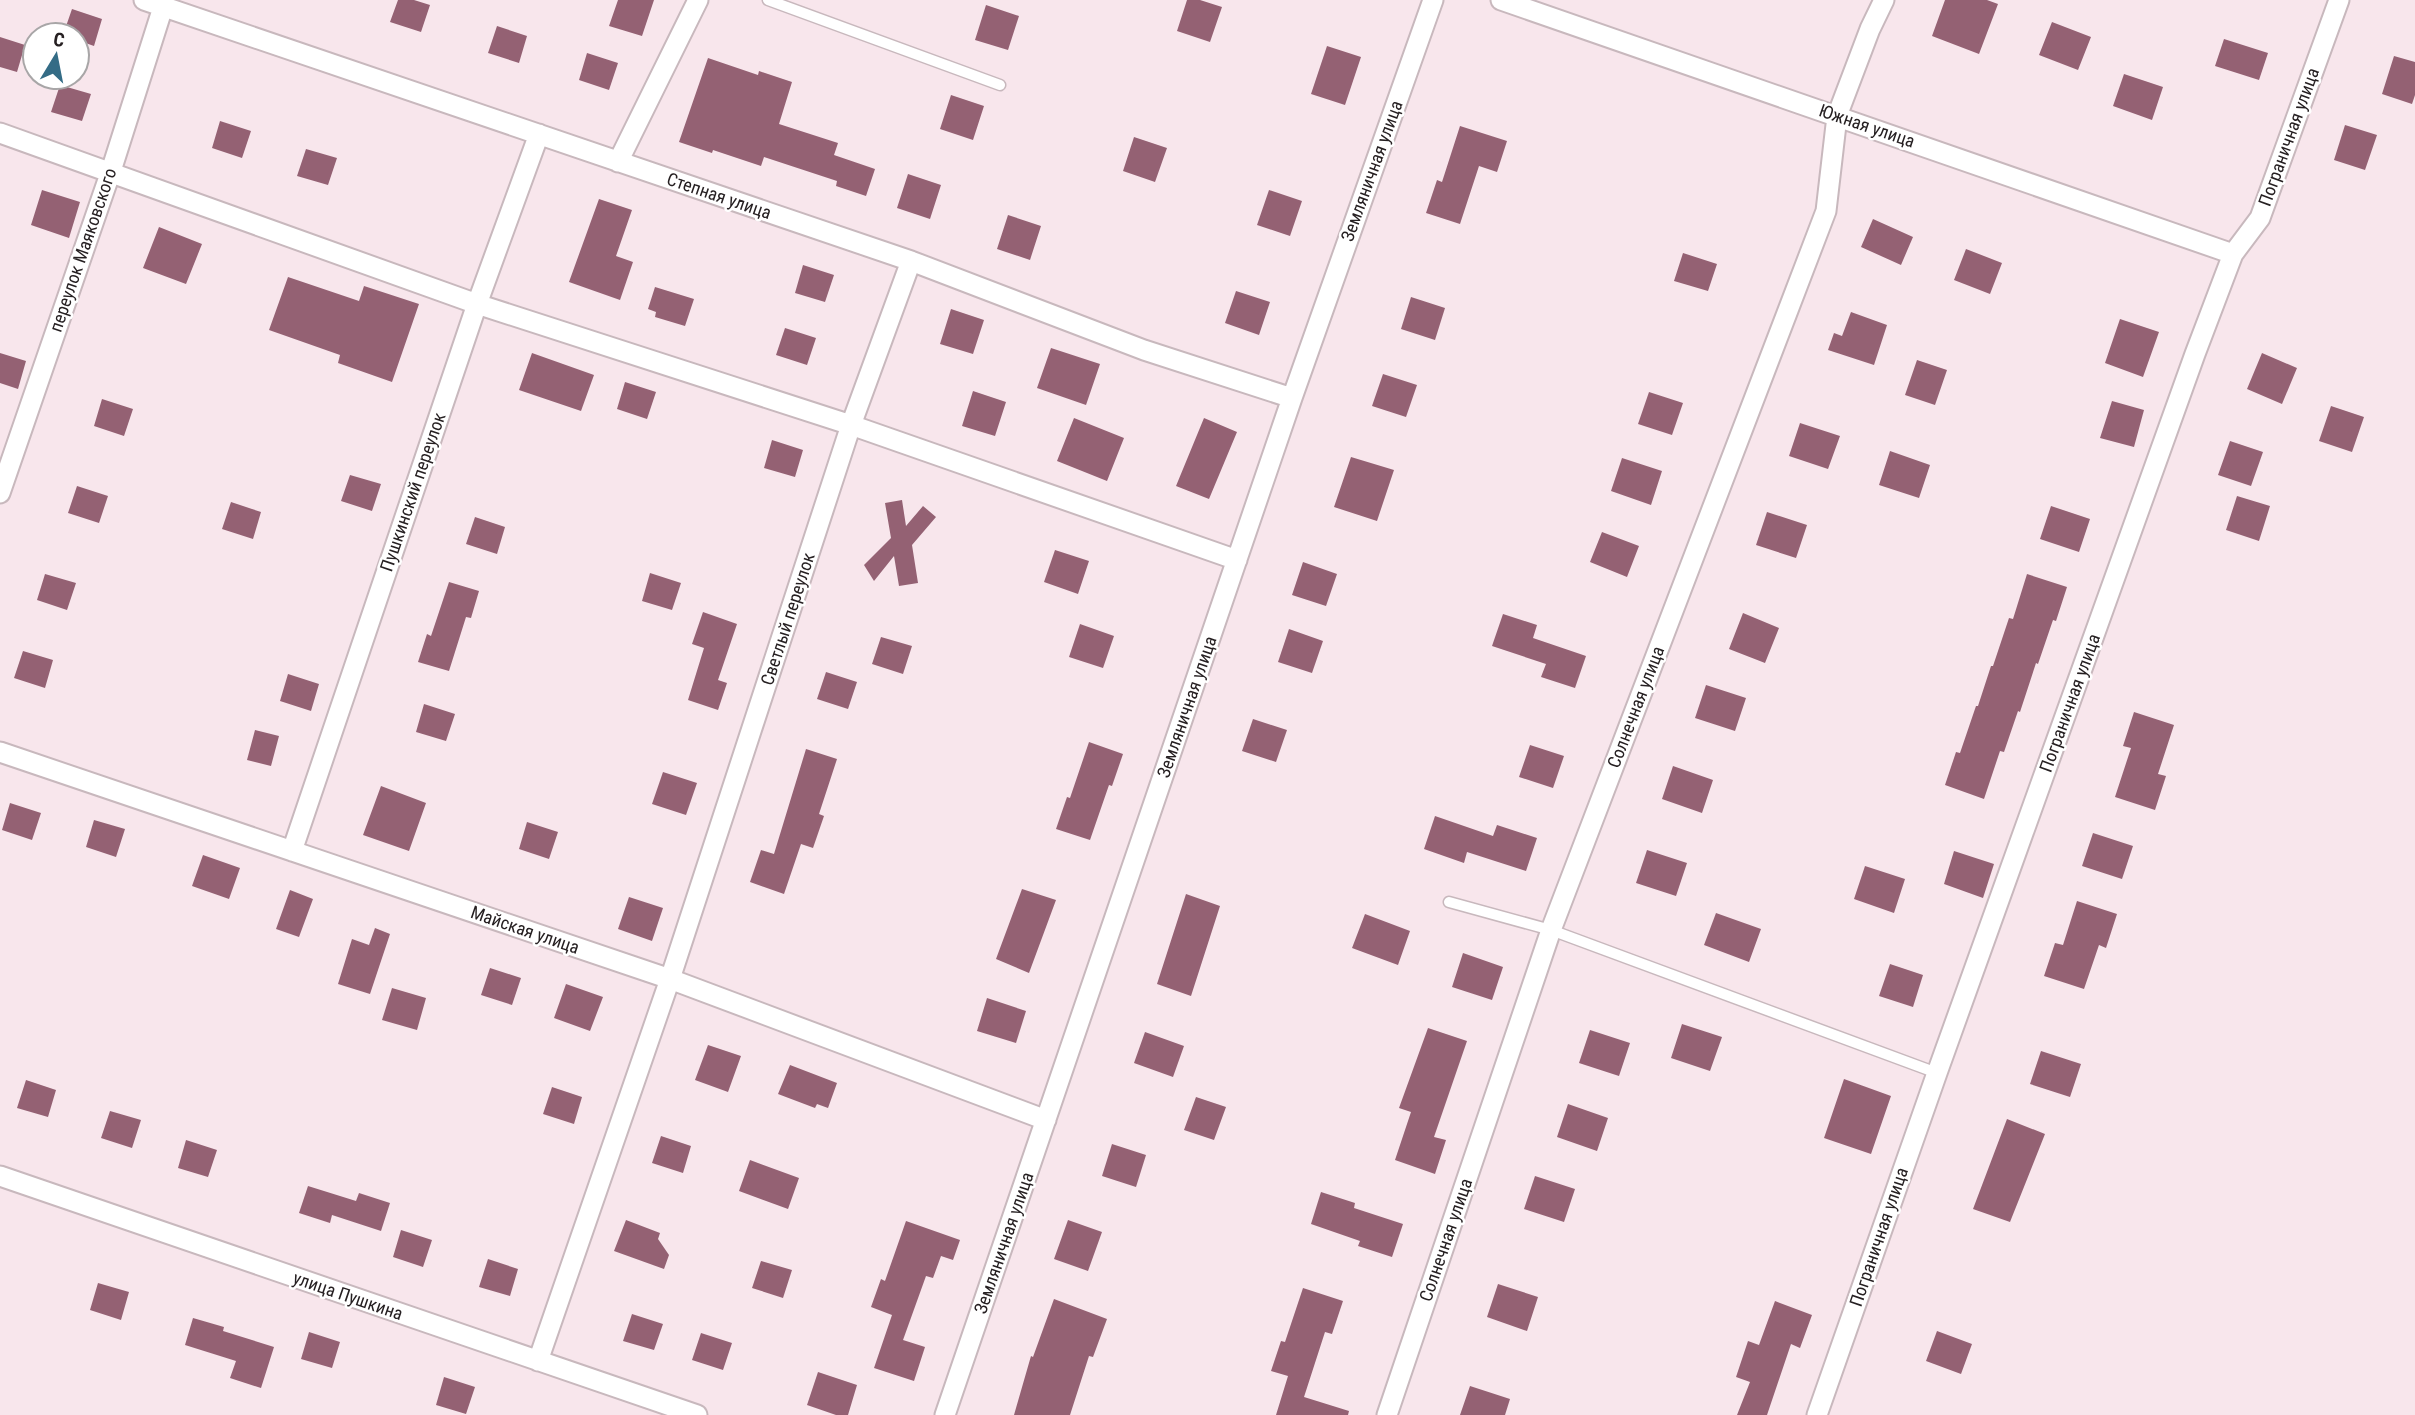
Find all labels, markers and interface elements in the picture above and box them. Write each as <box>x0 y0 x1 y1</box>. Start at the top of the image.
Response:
north arrow <box>21 21 91 91</box>
text: С <box>52 27 66 52</box>
street label: Пограничная улица <box>2254 65 2323 209</box>
street label: Земляничная улица <box>1336 98 1407 244</box>
street label: Южная улица <box>1817 99 1918 152</box>
street label: переулок Маяковского <box>45 165 120 334</box>
street label: Степная улица <box>664 168 774 223</box>
street label: Пушкинский переулок <box>375 409 450 574</box>
street label: Светлый переулок <box>756 550 819 688</box>
street label: Пограничная улица <box>2035 631 2104 775</box>
street label: Земляничная улица <box>1152 633 1221 780</box>
street label: Солнечная улица <box>1603 643 1668 771</box>
street label: Майская улица <box>468 901 582 958</box>
street label: Пограничная улица <box>1845 1165 1912 1309</box>
street label: Земляничная улица <box>969 1169 1038 1316</box>
street label: Солнечная улица <box>1415 1176 1476 1304</box>
street label: улица Пушкина <box>291 1267 406 1324</box>

